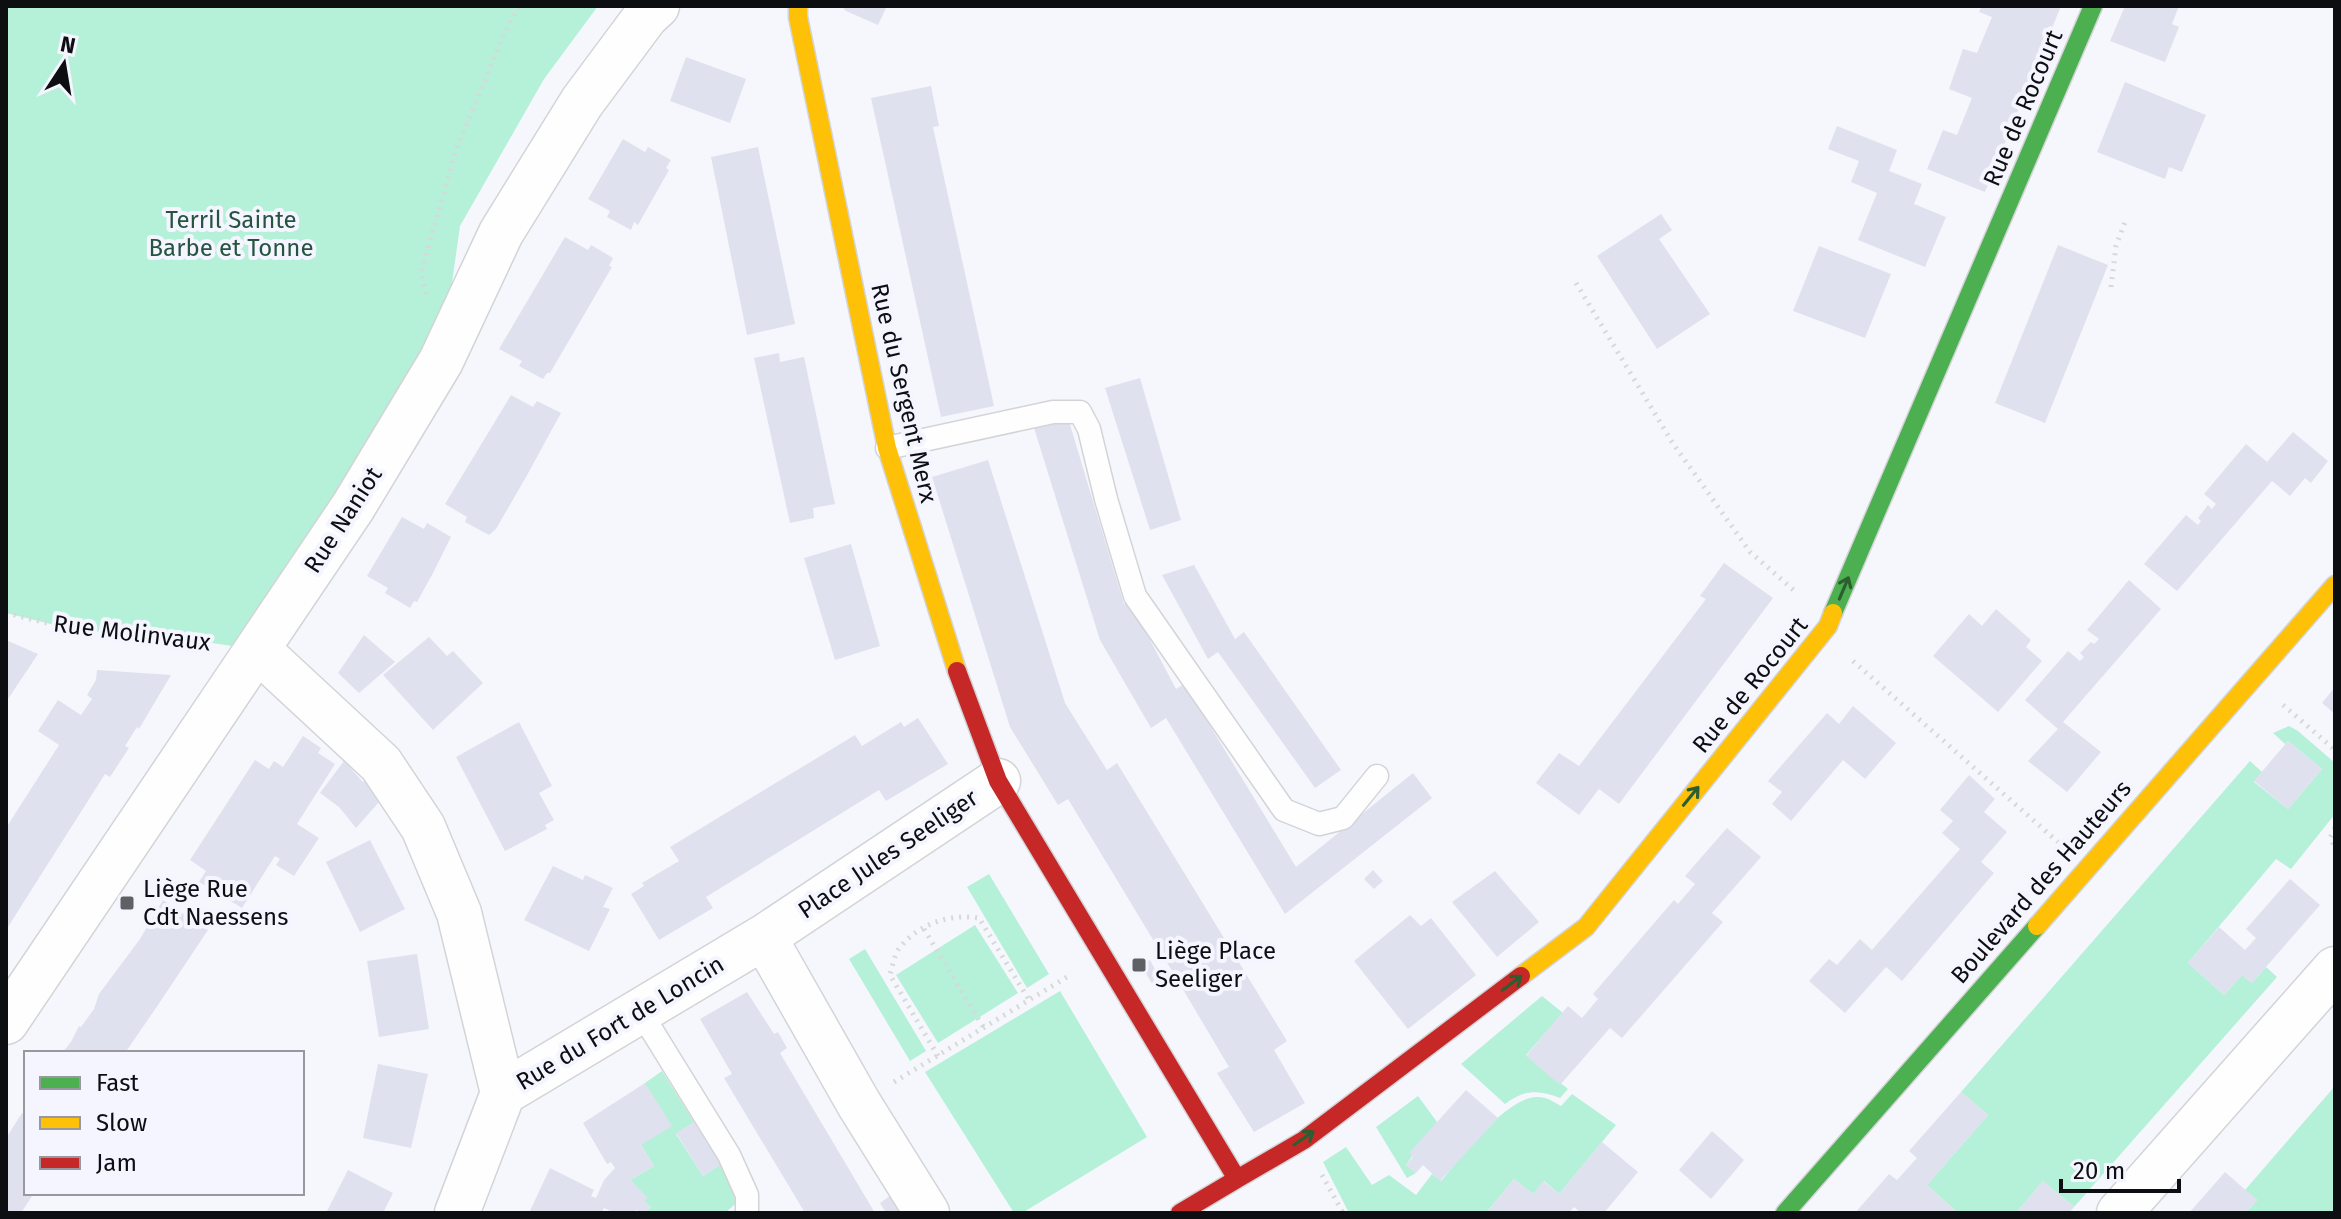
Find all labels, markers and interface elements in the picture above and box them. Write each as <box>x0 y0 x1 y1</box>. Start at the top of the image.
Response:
north arrow <box>24 24 104 104</box>
street label: Rue de Rocourt <box>1978 25 2069 190</box>
text: N <box>58 30 78 60</box>
park label: Terril Sainte Barbe et Tonne <box>148 206 314 262</box>
street label: Rue du Sergent Merx <box>865 280 943 506</box>
street label: Rue Naniot <box>298 461 388 578</box>
one-way arrow <box>1838 576 1853 601</box>
street label: Rue Molinvaux <box>52 609 213 657</box>
street label: Rue de Rocourt <box>1687 611 1814 759</box>
street label: Boulevard des Hauteurs <box>1945 775 2137 989</box>
street label: Place Jules Seeliger <box>793 783 984 924</box>
one-way arrow <box>1682 786 1700 807</box>
place label: Liège Rue Cdt Naessens <box>143 875 288 931</box>
marker: Liège Rue Cdt Naessens <box>118 894 136 912</box>
place label: Liège Place Seeliger <box>1155 937 1276 993</box>
street label: Rue du Fort de Loncin <box>511 950 729 1096</box>
marker: Liège Place Seeliger <box>1130 956 1148 974</box>
one-way arrow <box>1501 974 1522 991</box>
legend <box>24 1051 304 1195</box>
text: Fast <box>96 1069 139 1097</box>
text: Slow <box>96 1109 147 1137</box>
one-way arrow <box>1293 1130 1315 1147</box>
scale bar <box>2061 1143 2179 1193</box>
text: Jam <box>96 1149 137 1177</box>
text: 20 m <box>2073 1157 2125 1185</box>

